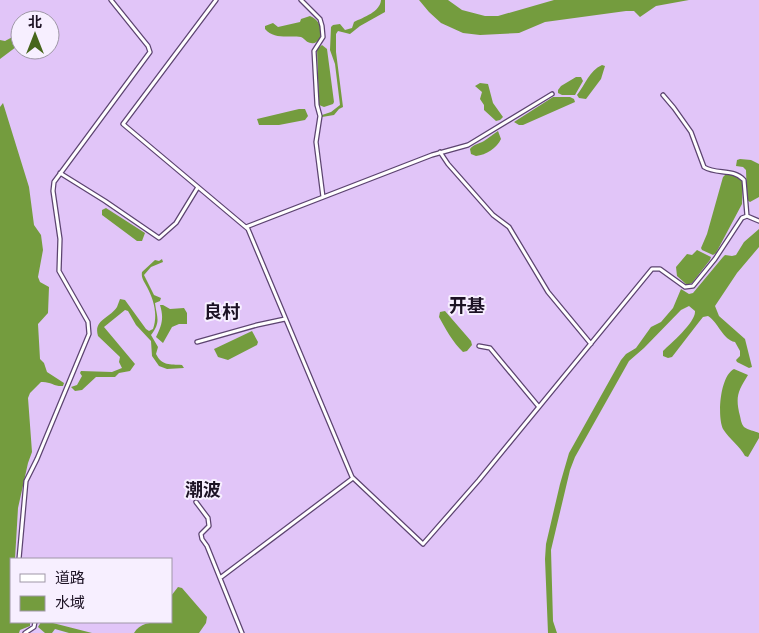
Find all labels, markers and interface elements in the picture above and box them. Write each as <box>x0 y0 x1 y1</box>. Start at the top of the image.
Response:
north arrow <box>10 10 60 60</box>
text: 北 <box>28 12 42 31</box>
district label: 开基 <box>449 293 485 317</box>
district label: 良村 <box>204 299 240 323</box>
district label: 潮波 <box>185 477 221 501</box>
legend <box>10 558 172 623</box>
text: 道路 <box>55 567 85 587</box>
text: 水域 <box>55 592 85 612</box>

